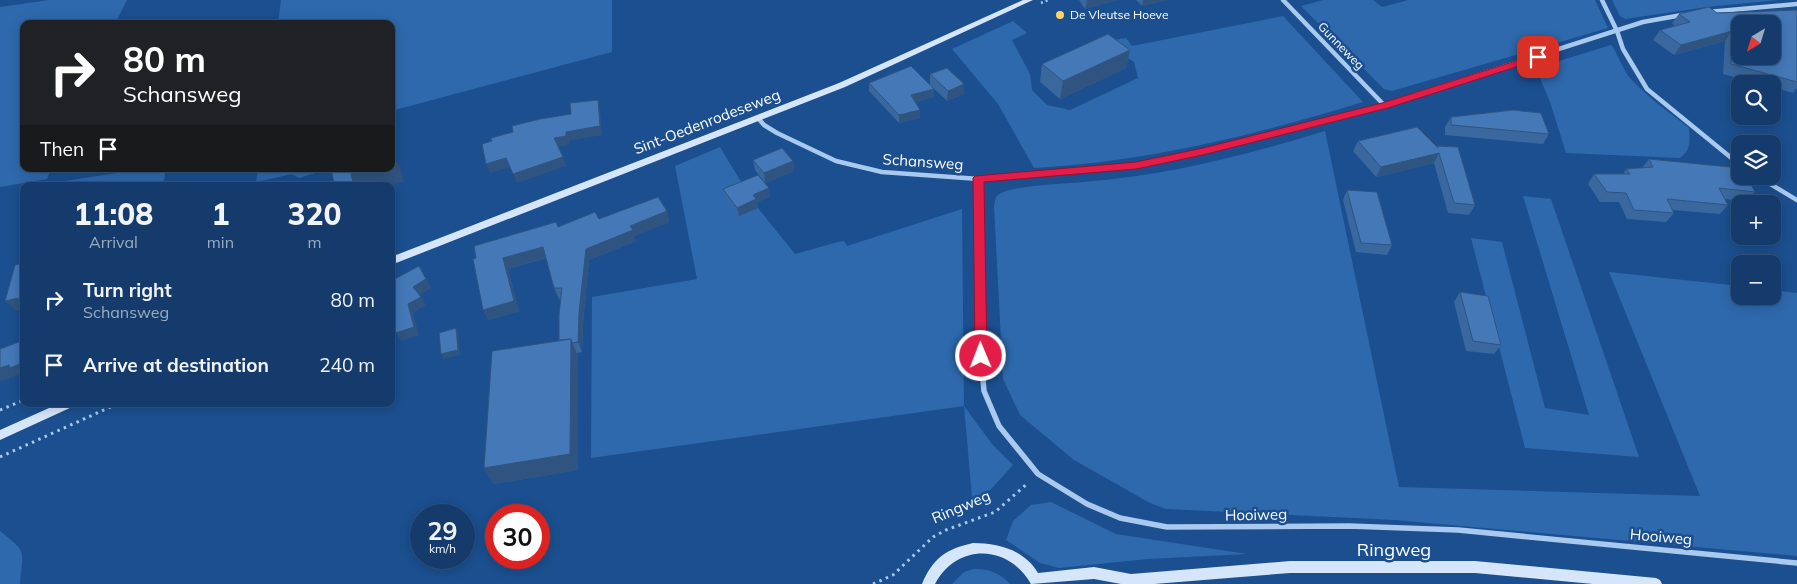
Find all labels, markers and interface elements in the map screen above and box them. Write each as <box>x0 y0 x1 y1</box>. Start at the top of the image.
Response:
place label: De Vleutse Hoeve <box>1070 7 1168 22</box>
marker: De Vleutse Hoeve <box>1054 9 1066 21</box>
north arrow <box>1731 15 1781 65</box>
map controls <box>1731 15 1781 305</box>
street label: Gunneweg <box>1315 19 1368 73</box>
pin <box>1517 36 1559 78</box>
text: 80 m <box>123 37 206 81</box>
icon: right <box>40 40 105 105</box>
icon: arrive <box>1524 43 1552 71</box>
button: search <box>1731 75 1781 125</box>
text: Schansweg <box>123 80 241 108</box>
street label: Sint-Oedenrodeseweg <box>631 85 783 158</box>
icon: arrive <box>94 135 122 163</box>
button: layers <box>1731 135 1781 185</box>
text: Then <box>40 137 84 161</box>
street label: Schansweg <box>882 149 964 174</box>
text: 11:08 <box>73 195 153 233</box>
text: 1 <box>211 195 229 233</box>
text: 320 <box>288 195 342 233</box>
button: + <box>1731 195 1781 245</box>
text: Arrival <box>89 232 138 252</box>
text: min <box>207 232 234 252</box>
text: m <box>307 232 322 252</box>
button: − <box>1731 255 1781 305</box>
text: Turn right <box>83 278 172 302</box>
icon: right <box>40 286 68 314</box>
text: 80 m <box>331 288 375 312</box>
text: Schansweg <box>83 302 169 322</box>
position arrow <box>954 329 1006 381</box>
icon: arrive <box>40 351 68 379</box>
text: Arrive at destination <box>83 353 269 377</box>
text: 240 m <box>319 353 375 377</box>
street label: Ringweg <box>929 486 993 527</box>
speed limit sign: 30 <box>485 504 550 569</box>
street label: Hooiweg <box>1225 504 1287 525</box>
text: 29 <box>427 515 458 546</box>
street label: Hooiweg <box>1629 524 1693 549</box>
street label: Ringweg <box>1357 538 1431 561</box>
text: km/h <box>429 541 456 556</box>

